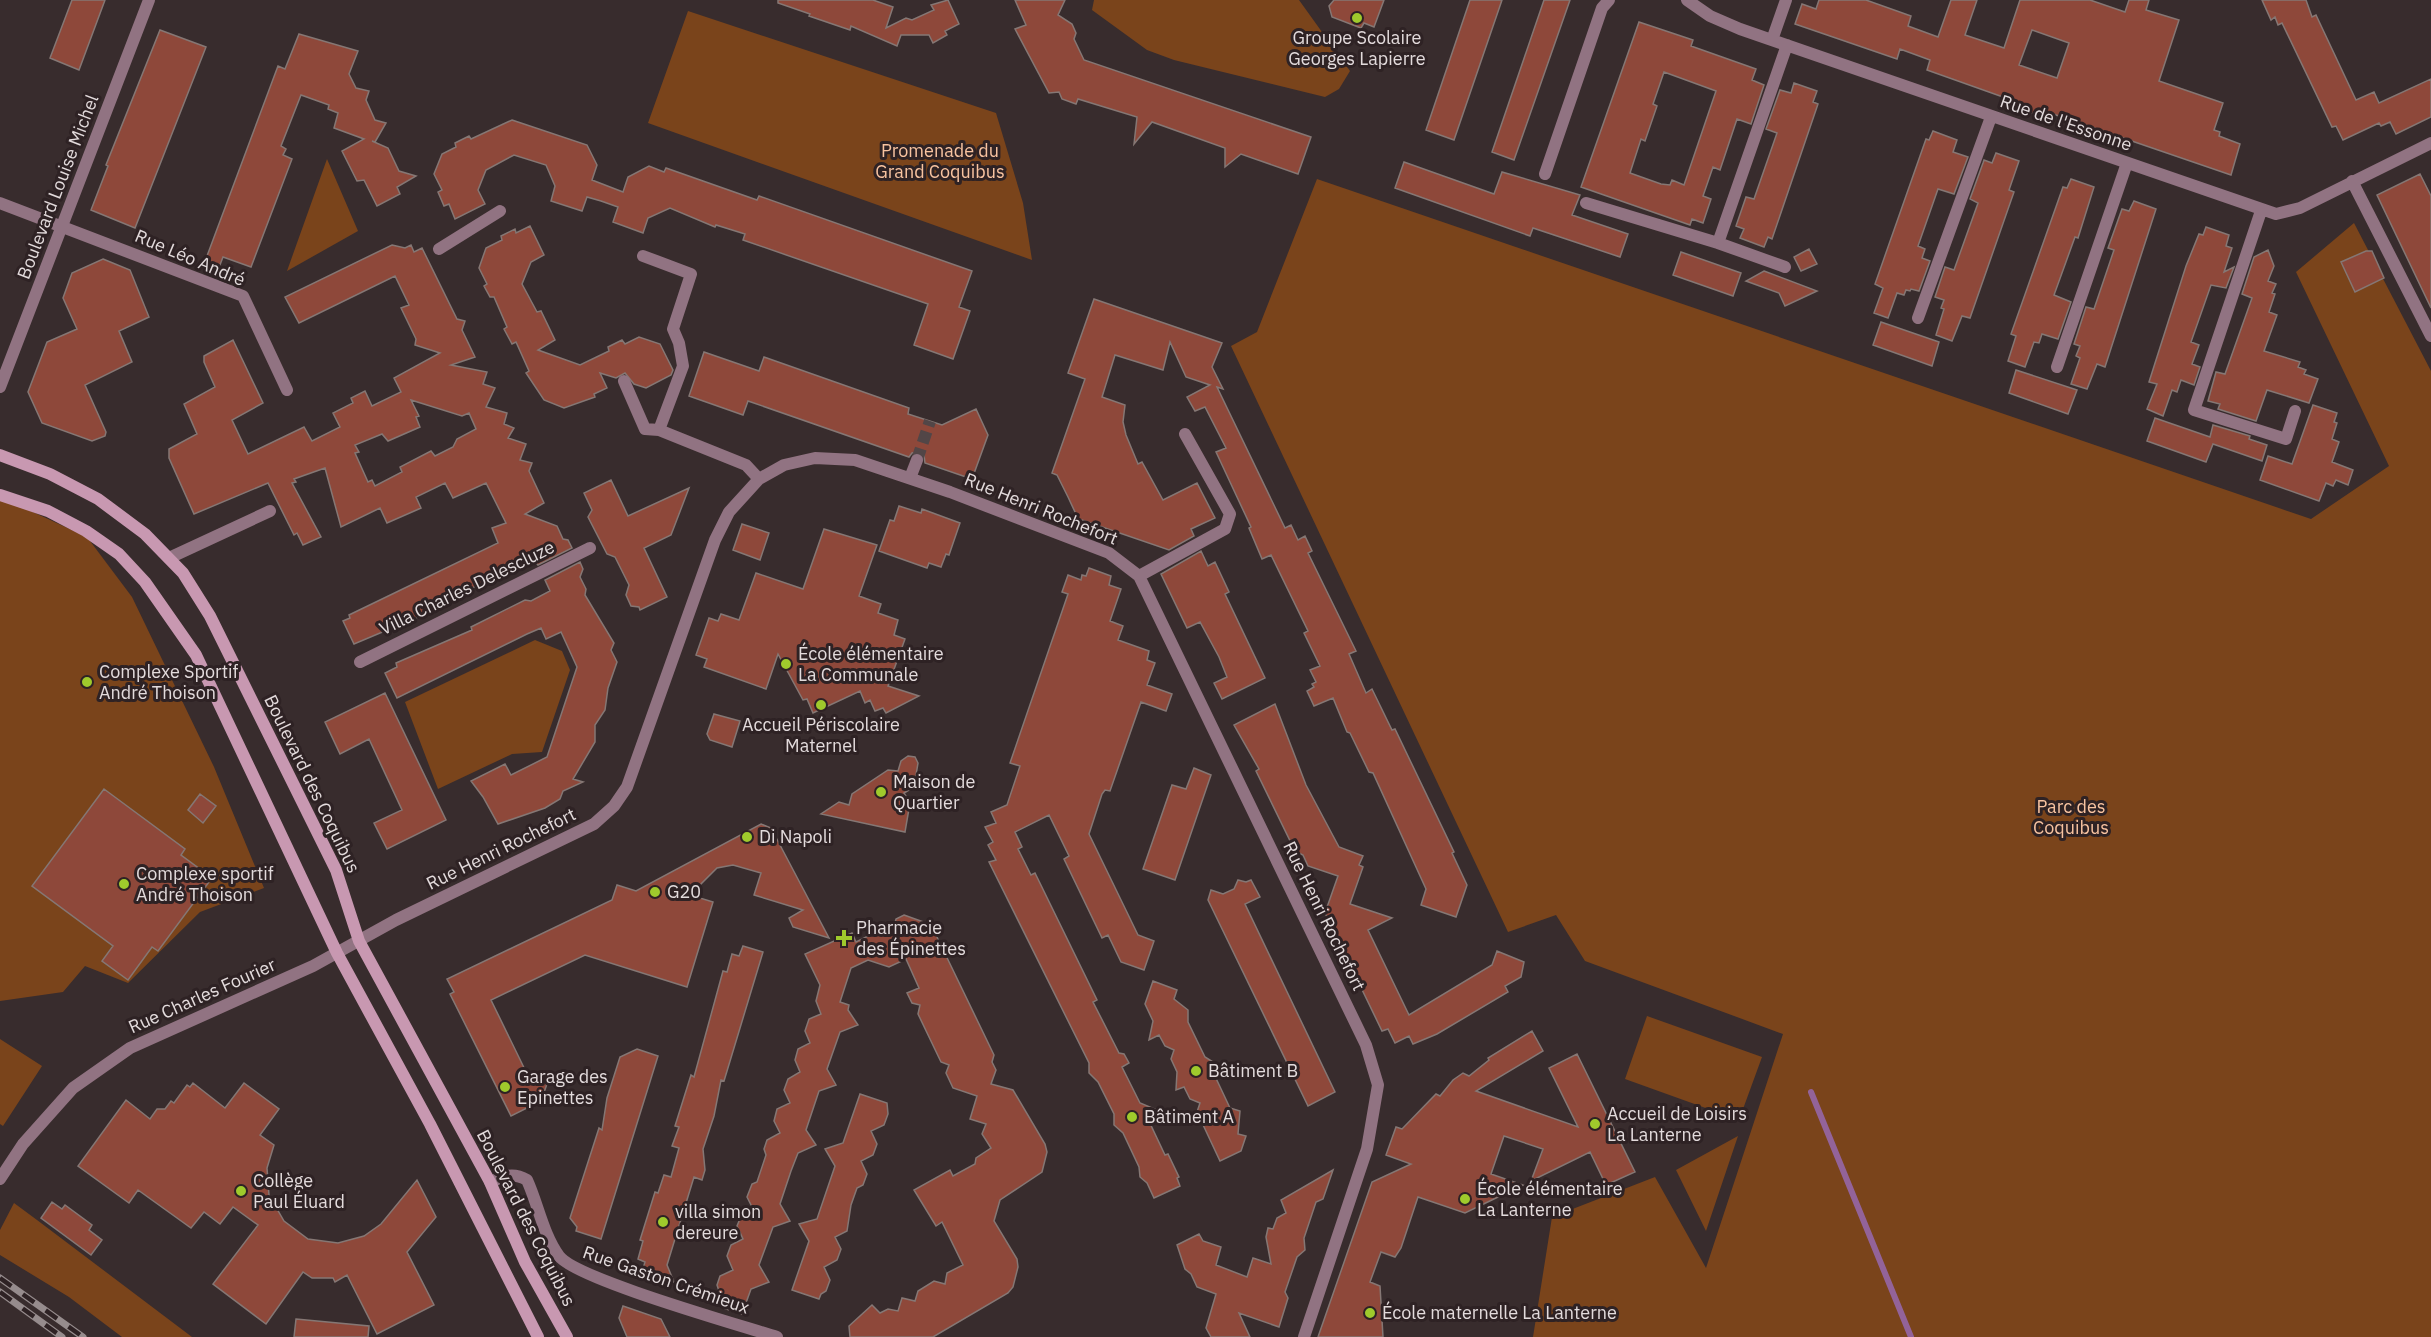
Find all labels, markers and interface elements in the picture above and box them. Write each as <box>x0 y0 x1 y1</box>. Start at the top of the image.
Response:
marker: Groupe Scolaire Georges Lapierre <box>1350 11 1364 25</box>
place label: Groupe Scolaire Georges Lapierre <box>1288 26 1426 70</box>
street label: Rue de l'Essonne <box>1997 89 2135 156</box>
street label: Boulevard Louise Michel <box>12 91 103 282</box>
park label: Promenade du Grand Coquibus <box>875 139 1005 183</box>
street label: Rue Léo André <box>132 224 249 291</box>
street label: Rue Henri Rochefort <box>961 467 1121 550</box>
street label: Villa Charles Delescluze <box>375 535 558 640</box>
place label: École élémentaire La Communale <box>798 642 944 686</box>
marker: École élémentaire La Communale <box>779 657 793 671</box>
place label: Complexe Sportif André Thoison <box>99 660 238 704</box>
marker: Complexe Sportif André Thoison <box>80 675 94 689</box>
street label: Boulevard des Coquibus <box>259 691 366 877</box>
marker: Accueil Périscolaire Maternel <box>814 698 828 712</box>
place label: Accueil Périscolaire Maternel <box>742 713 900 757</box>
place label: Maison de Quartier <box>893 770 975 814</box>
marker: Maison de Quartier <box>874 785 888 799</box>
park label: Parc des Coquibus <box>2033 795 2109 839</box>
street label: Rue Henri Rochefort <box>422 802 579 895</box>
place label: Di Napoli <box>759 825 832 848</box>
marker: Di Napoli <box>740 830 754 844</box>
street label: Rue Henri Rochefort <box>1278 837 1371 994</box>
place label: Complexe sportif André Thoison <box>136 862 274 906</box>
marker: Complexe sportif André Thoison <box>117 877 131 891</box>
place label: G20 <box>667 880 701 903</box>
marker: G20 <box>648 885 662 899</box>
place label: Pharmacie des Épinettes <box>856 916 966 960</box>
marker: Pharmacie des Épinettes <box>837 931 851 945</box>
street label: Rue Charles Fourier <box>125 953 279 1038</box>
place label: Bâtiment B <box>1208 1059 1298 1082</box>
marker: Bâtiment B <box>1189 1064 1203 1078</box>
place label: Garage des Epinettes <box>517 1065 608 1109</box>
marker: Garage des Epinettes <box>498 1080 512 1094</box>
place label: Accueil de Loisirs La Lanterne <box>1607 1102 1747 1146</box>
place label: Bâtiment A <box>1144 1105 1235 1128</box>
marker: Bâtiment A <box>1125 1110 1139 1124</box>
marker: Accueil de Loisirs La Lanterne <box>1588 1117 1602 1131</box>
street label: Boulevard des Coquibus <box>472 1126 581 1310</box>
place label: Collège Paul Éluard <box>253 1169 345 1213</box>
place label: École élémentaire La Lanterne <box>1477 1177 1623 1221</box>
marker: Collège Paul Éluard <box>234 1184 248 1198</box>
marker: École élémentaire La Lanterne <box>1458 1192 1472 1206</box>
place label: villa simon dereure <box>675 1200 761 1244</box>
marker: villa simon dereure <box>656 1215 670 1229</box>
street label: Rue Gaston Crémieux <box>580 1240 752 1319</box>
place label: École maternelle La Lanterne <box>1382 1301 1617 1324</box>
marker: École maternelle La Lanterne <box>1363 1306 1377 1320</box>

